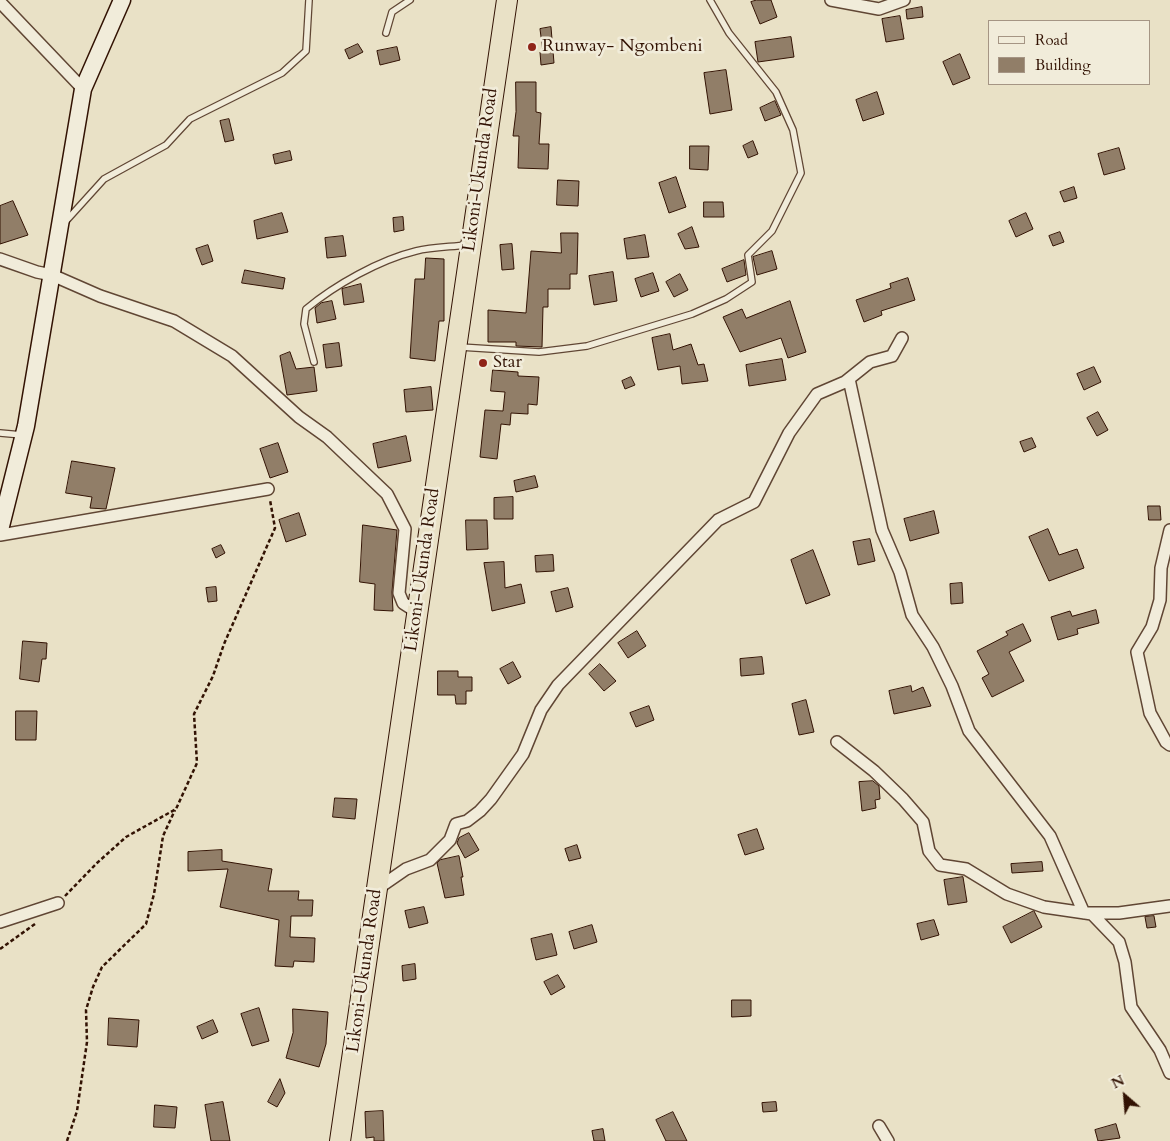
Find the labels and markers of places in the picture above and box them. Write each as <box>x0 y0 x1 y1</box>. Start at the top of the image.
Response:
place label: Runway- Ngombeni <box>542 36 703 58</box>
marker: Runway- Ngombeni <box>526 41 538 53</box>
place label: Star <box>493 352 522 374</box>
marker: Star <box>477 357 489 369</box>

